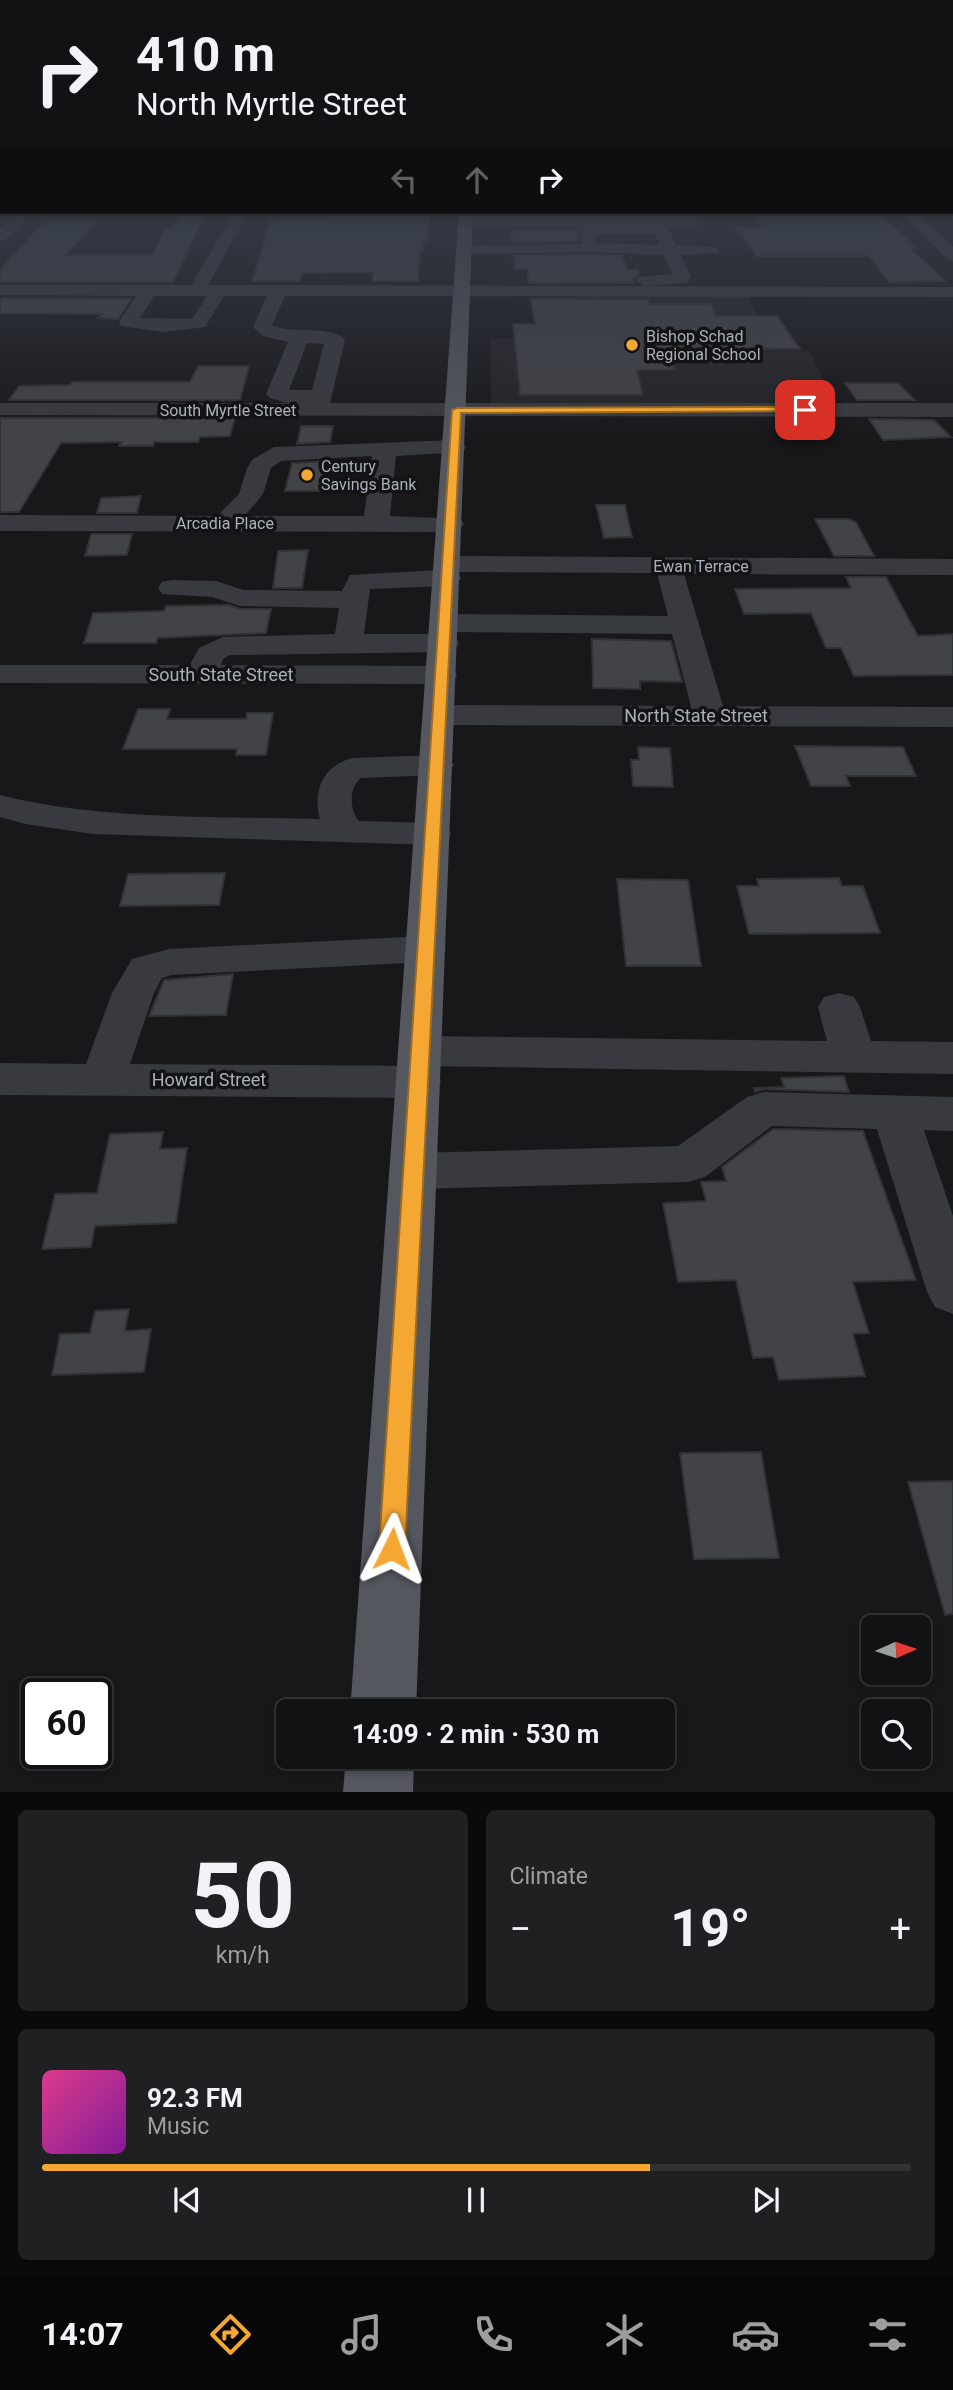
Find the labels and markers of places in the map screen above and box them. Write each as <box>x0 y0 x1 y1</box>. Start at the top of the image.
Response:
place label: Bishop Schad Regional School <box>646 327 761 364</box>
marker: Bishop Schad Regional School <box>624 337 640 353</box>
pin <box>775 380 835 440</box>
place label: Century Savings Bank <box>321 457 417 494</box>
marker: Century Savings Bank <box>299 467 315 483</box>

